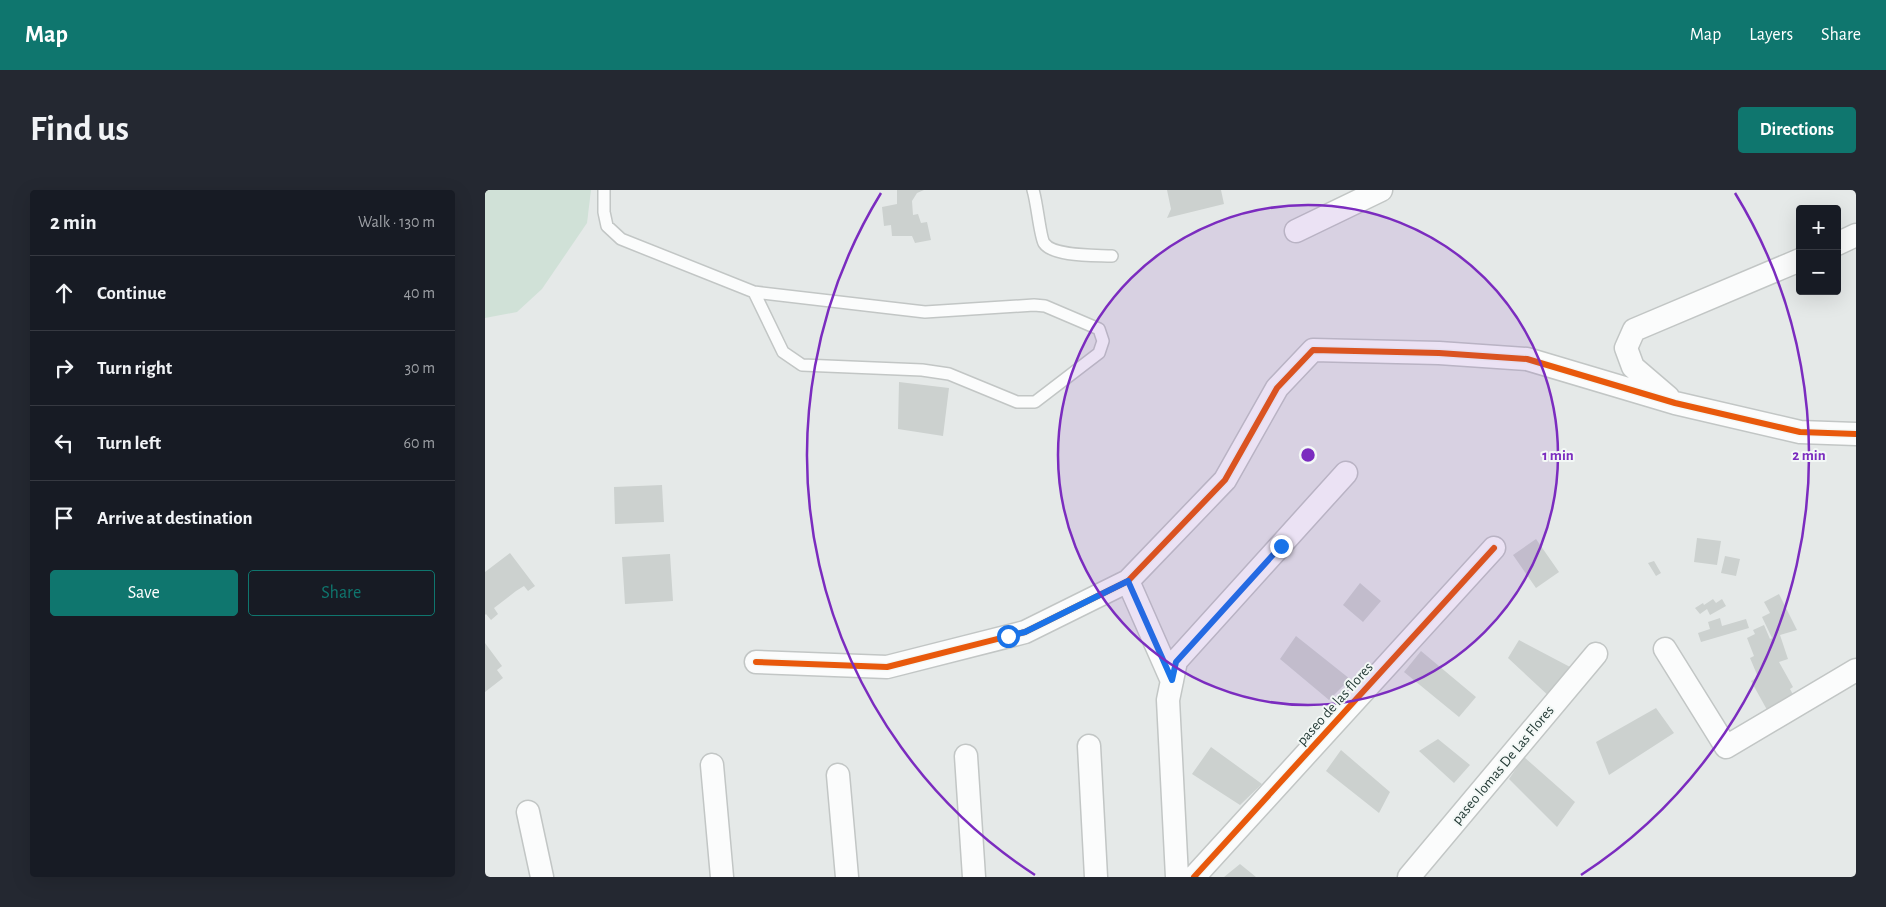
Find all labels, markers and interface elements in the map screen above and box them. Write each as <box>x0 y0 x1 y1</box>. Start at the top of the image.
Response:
text: Map <box>25 23 68 47</box>
text: Map <box>1690 26 1721 44</box>
text: Layers <box>1749 26 1793 44</box>
text: Share <box>1821 26 1861 44</box>
button: Directions <box>1738 107 1856 153</box>
text: Find us <box>30 112 129 147</box>
map controls <box>1796 205 1841 295</box>
button: + <box>1796 205 1841 250</box>
text: 2 min <box>50 212 97 233</box>
text: Walk · 130 m <box>358 214 435 230</box>
button: − <box>1796 250 1841 295</box>
icon: ahead <box>50 279 78 307</box>
text: Continue <box>97 284 166 303</box>
text: 40 m <box>403 285 435 301</box>
icon: right <box>50 354 78 382</box>
text: Turn right <box>97 359 172 378</box>
text: 30 m <box>405 360 435 376</box>
icon: left <box>50 429 78 457</box>
text: Turn left <box>97 434 161 453</box>
text: 60 m <box>404 435 435 451</box>
centre of rings <box>1299 446 1317 464</box>
text: 1 min <box>1542 448 1574 463</box>
text: 2 min <box>1792 448 1826 463</box>
icon: arrive <box>50 504 78 532</box>
text: Arrive at destination <box>97 509 253 528</box>
route end <box>1270 535 1293 558</box>
button: Save <box>50 570 238 616</box>
button: Share <box>248 570 435 616</box>
route start <box>997 625 1020 648</box>
street label: paseo de las flores <box>1294 660 1376 748</box>
street label: paseo lomas De Las Flores <box>1449 703 1557 827</box>

